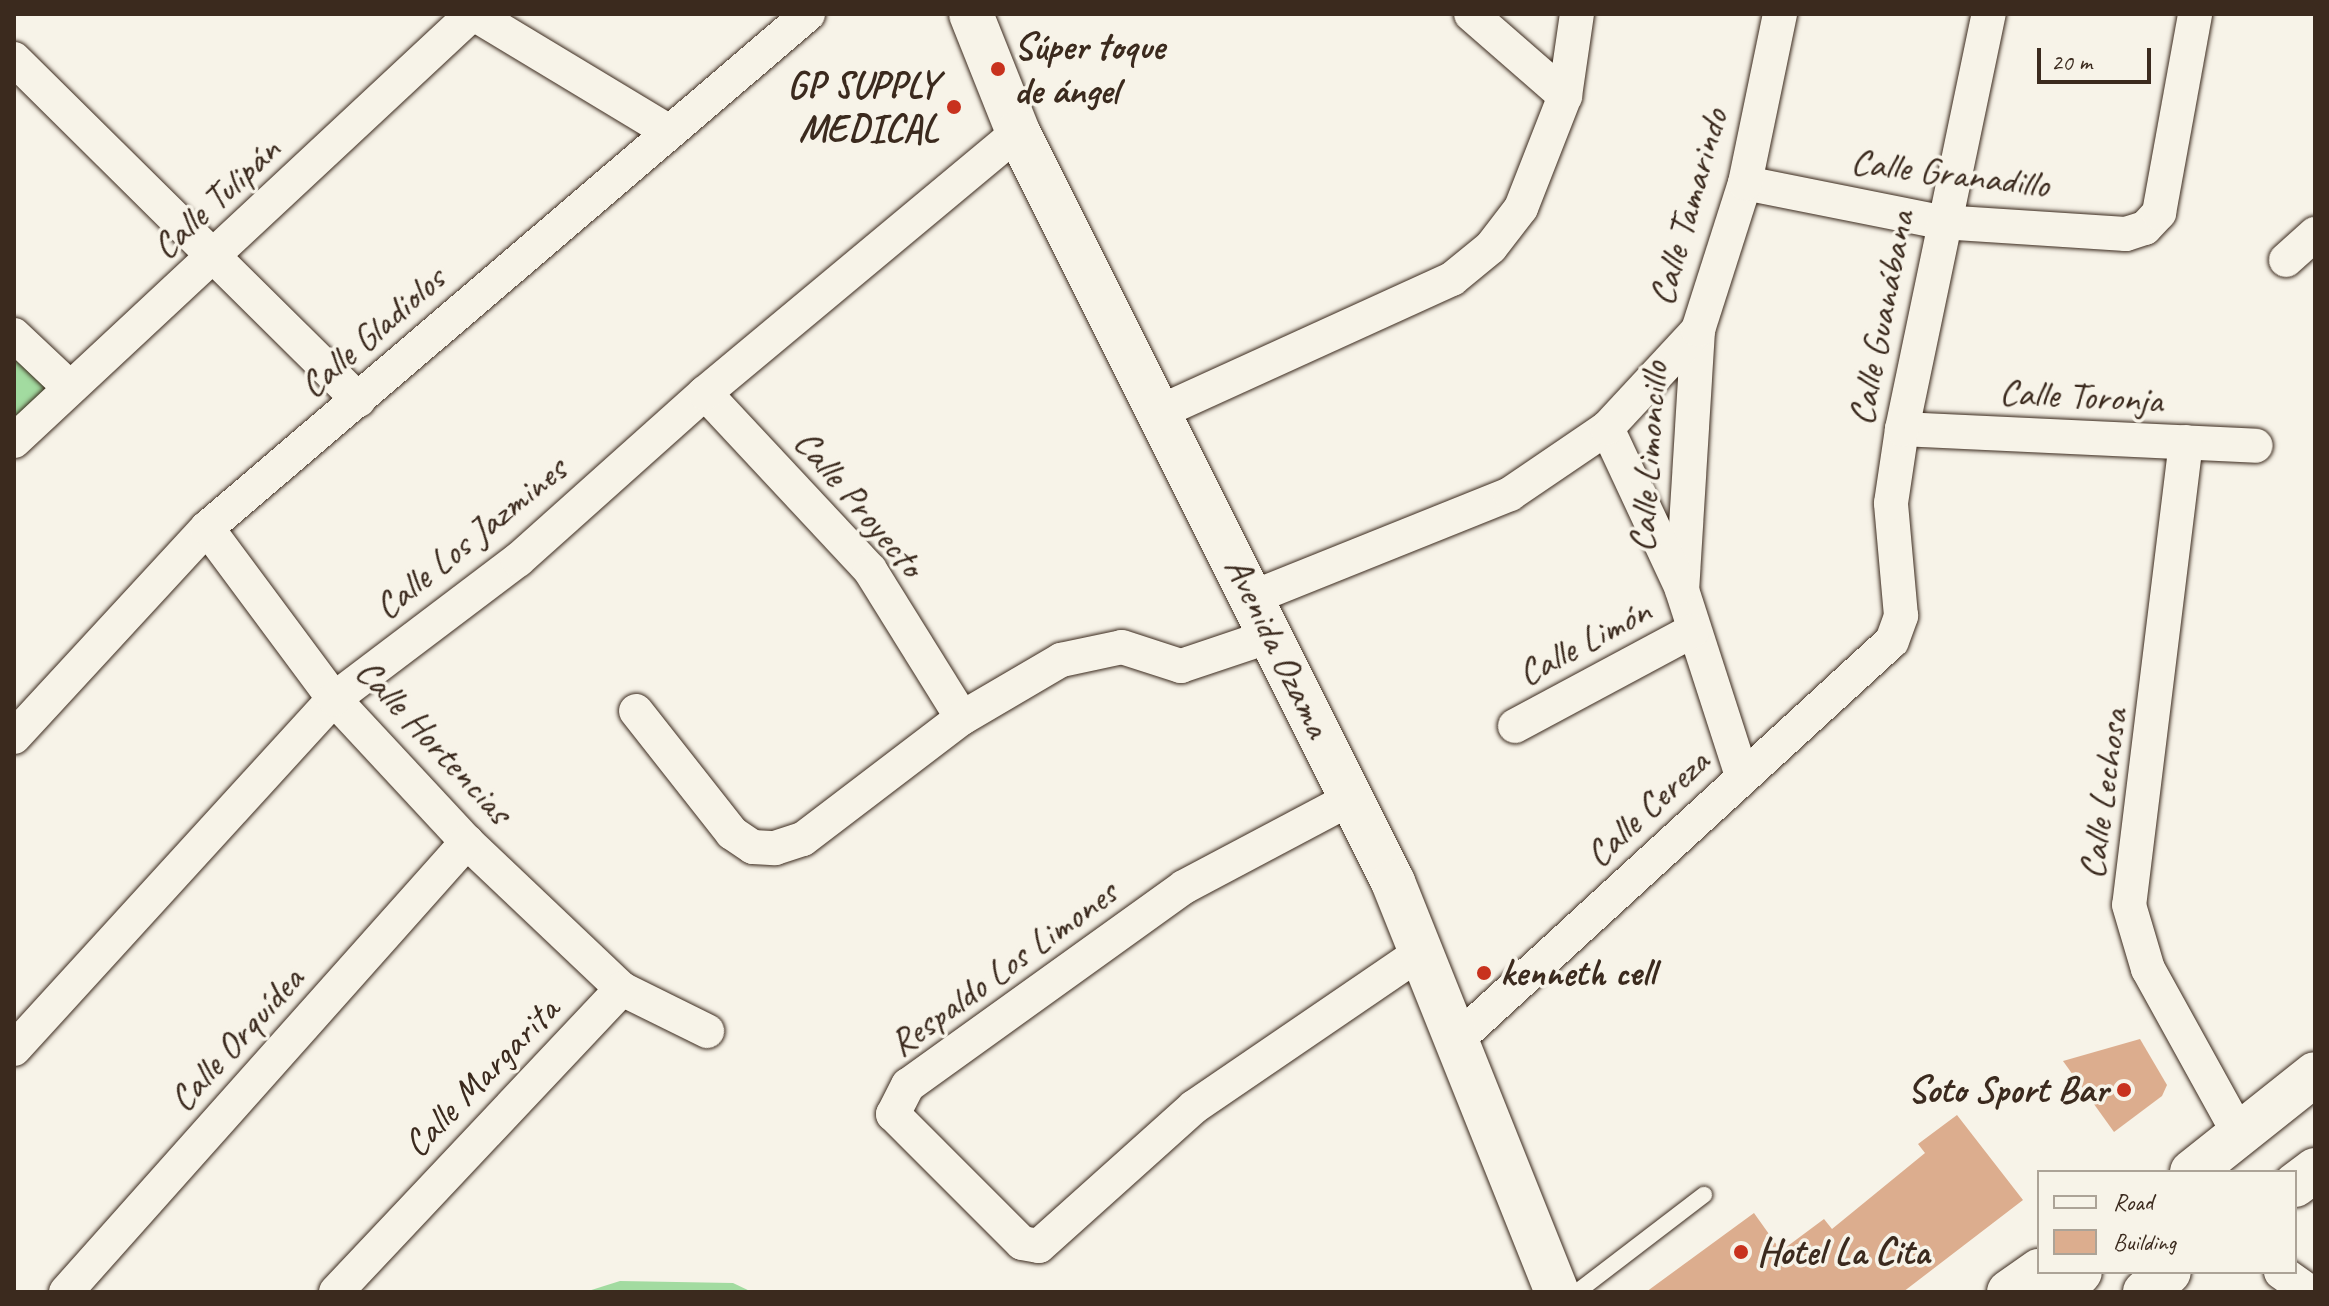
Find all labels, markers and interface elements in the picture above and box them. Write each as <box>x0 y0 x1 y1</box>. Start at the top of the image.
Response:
place label: Súper toque de ángel <box>1014 24 1164 114</box>
scale bar <box>2041 32 2155 82</box>
text: 20 m <box>2051 47 2092 77</box>
marker: Súper toque de ángel <box>989 60 1007 78</box>
place label: GP SUPPLY MEDICAL <box>787 62 938 152</box>
marker: GP SUPPLY MEDICAL <box>945 98 963 116</box>
street label: Calle Tamarindo <box>1638 103 1738 311</box>
street label: Calle Tulipán <box>142 127 290 269</box>
street label: Calle Granadillo <box>1849 138 2051 208</box>
street label: Calle Guanábana <box>1838 208 1924 428</box>
street label: Calle Gladiolos <box>289 256 455 408</box>
street label: Calle Limoncillo <box>1619 360 1677 554</box>
street label: Calle Toronja <box>1998 369 2164 423</box>
street label: Calle Proyecto <box>784 420 934 586</box>
street label: Calle Los Jazmines <box>365 447 575 629</box>
street label: Avenida Ozama <box>1215 549 1341 745</box>
street label: Calle Limón <box>1510 588 1658 696</box>
street label: Calle Hortencias <box>346 649 522 833</box>
street label: Calle Lechosa <box>2069 707 2137 881</box>
street label: Calle Cereza <box>1576 739 1718 877</box>
street label: Respaldo Los Limones <box>880 870 1126 1066</box>
place label: kenneth cell <box>1500 950 1654 996</box>
street label: Calle Orquídea <box>159 957 313 1121</box>
marker: kenneth cell <box>1475 964 1493 982</box>
street label: Calle Margarita <box>393 987 569 1167</box>
place label: Soto Sport Bar <box>1907 1067 2108 1113</box>
marker: Soto Sport Bar <box>2115 1081 2133 1099</box>
legend <box>2037 1170 2297 1274</box>
text: Road <box>2113 1187 2153 1217</box>
text: Building <box>2113 1227 2176 1257</box>
place label: Hotel La Cita <box>1757 1229 1930 1275</box>
marker: Hotel La Cita <box>1732 1243 1750 1261</box>

